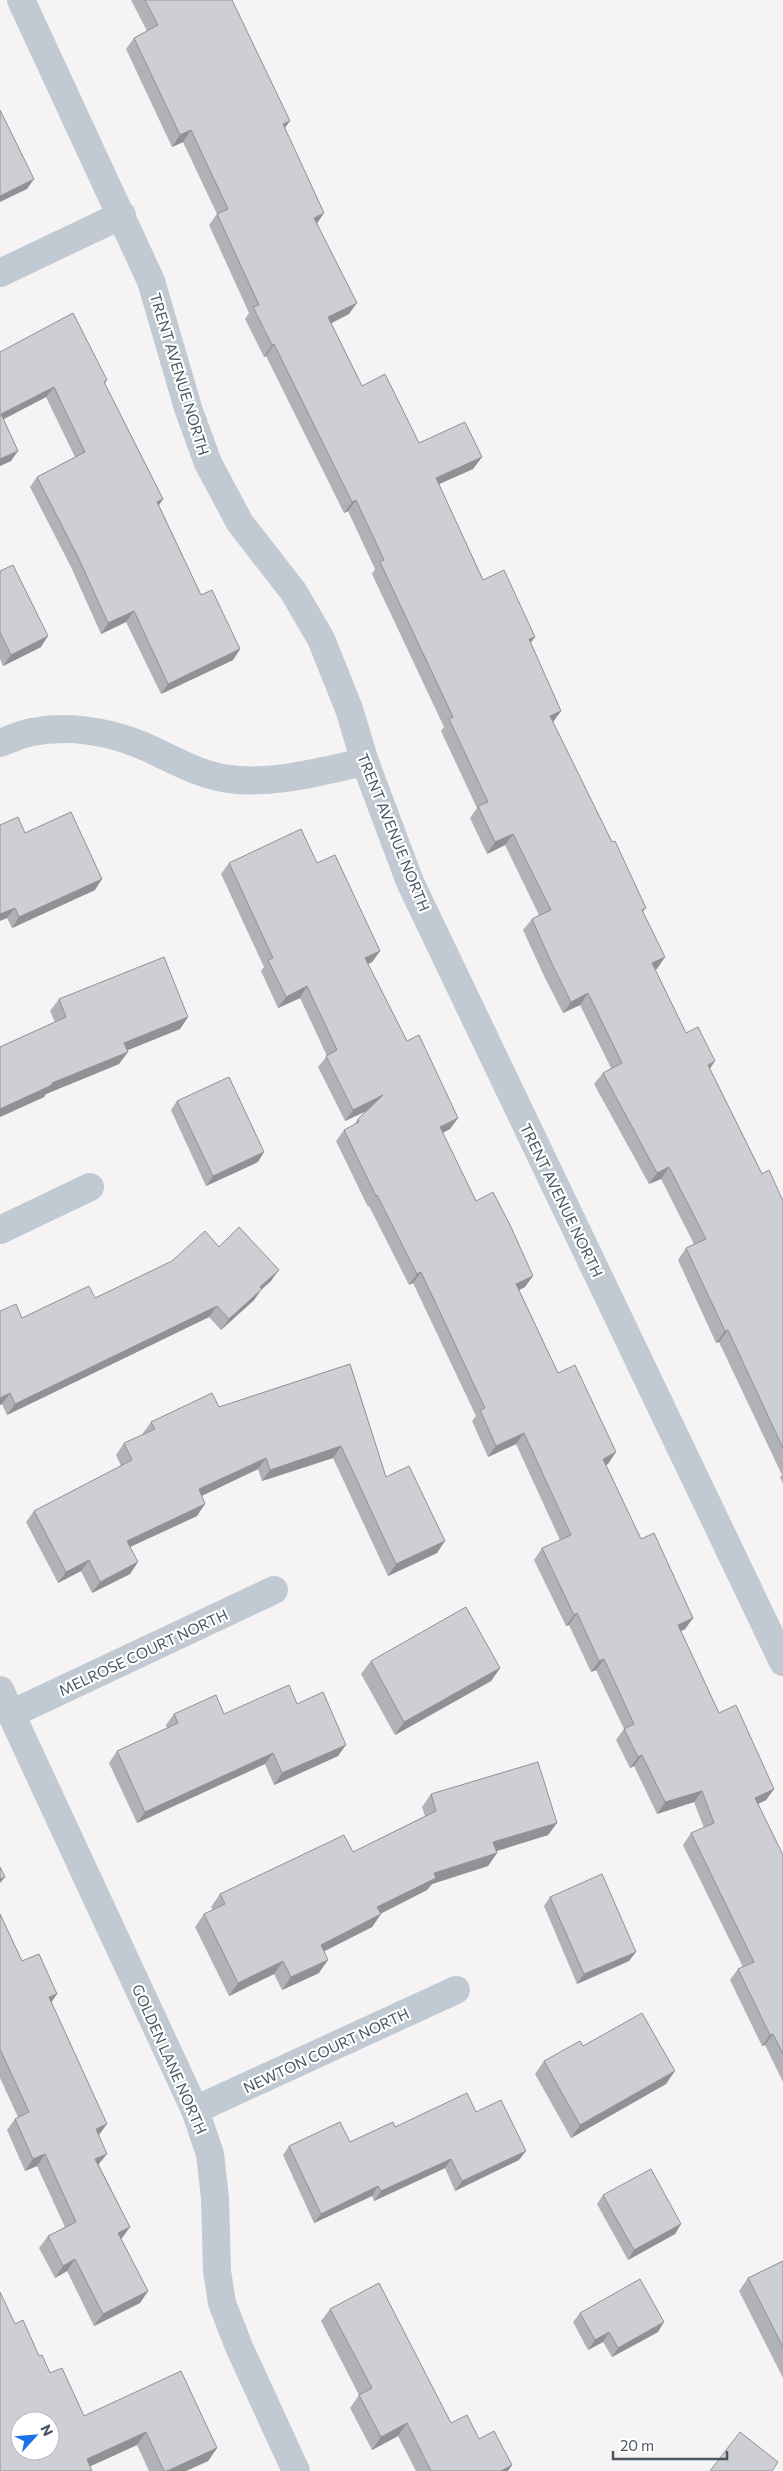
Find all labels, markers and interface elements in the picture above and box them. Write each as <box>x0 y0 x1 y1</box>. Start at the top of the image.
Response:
street label: TRENT AVENUE NORTH <box>147 291 213 457</box>
street label: TRENT AVENUE NORTH <box>354 750 434 914</box>
street label: TRENT AVENUE NORTH <box>517 1120 607 1280</box>
street label: MELROSE COURT NORTH <box>56 1605 230 1699</box>
street label: GOLDEN LANE NORTH <box>129 1981 211 2137</box>
street label: NEWTON COURT NORTH <box>240 2004 412 2096</box>
north arrow <box>10 2411 60 2461</box>
text: N <box>37 2422 57 2439</box>
scale bar <box>613 2428 727 2460</box>
text: 20 m <box>620 2436 654 2454</box>

